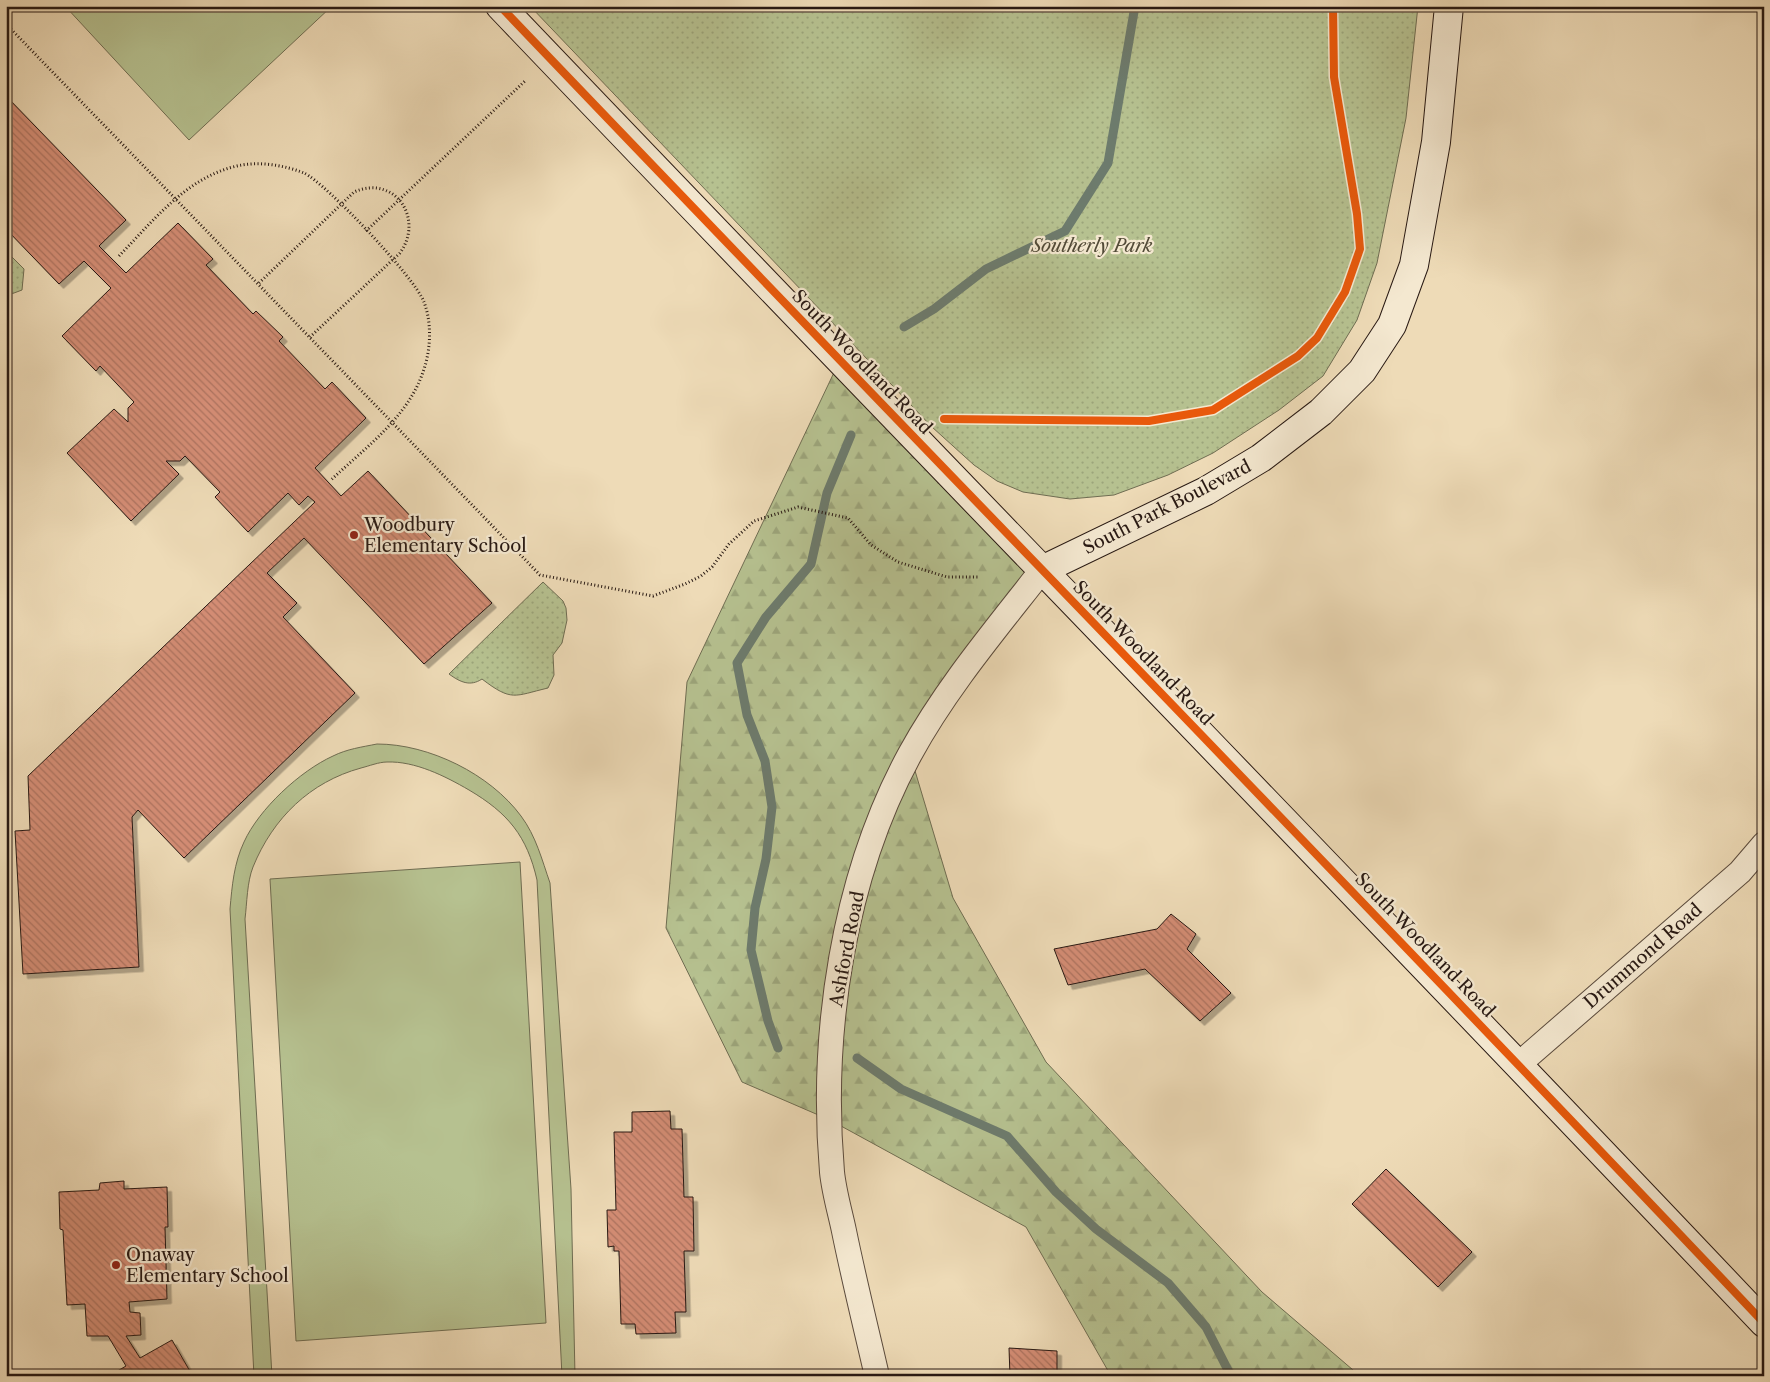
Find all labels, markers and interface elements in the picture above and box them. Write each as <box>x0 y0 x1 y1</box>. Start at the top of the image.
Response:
park label: Southerly Park <box>1031 235 1153 257</box>
street label: South Woodland Road <box>787 285 937 439</box>
street label: South Park Boulevard <box>1079 455 1255 559</box>
place label: Woodbury Elementary School <box>363 514 527 557</box>
marker: Woodbury Elementary School <box>348 529 360 541</box>
street label: South Woodland Road <box>1068 576 1218 730</box>
street label: South Woodland Road <box>1350 868 1500 1022</box>
street label: Ashford Road <box>825 889 869 1010</box>
street label: Drummond Road <box>1579 899 1707 1013</box>
place label: Onaway Elementary School <box>126 1244 289 1287</box>
marker: Onaway Elementary School <box>110 1259 122 1271</box>

